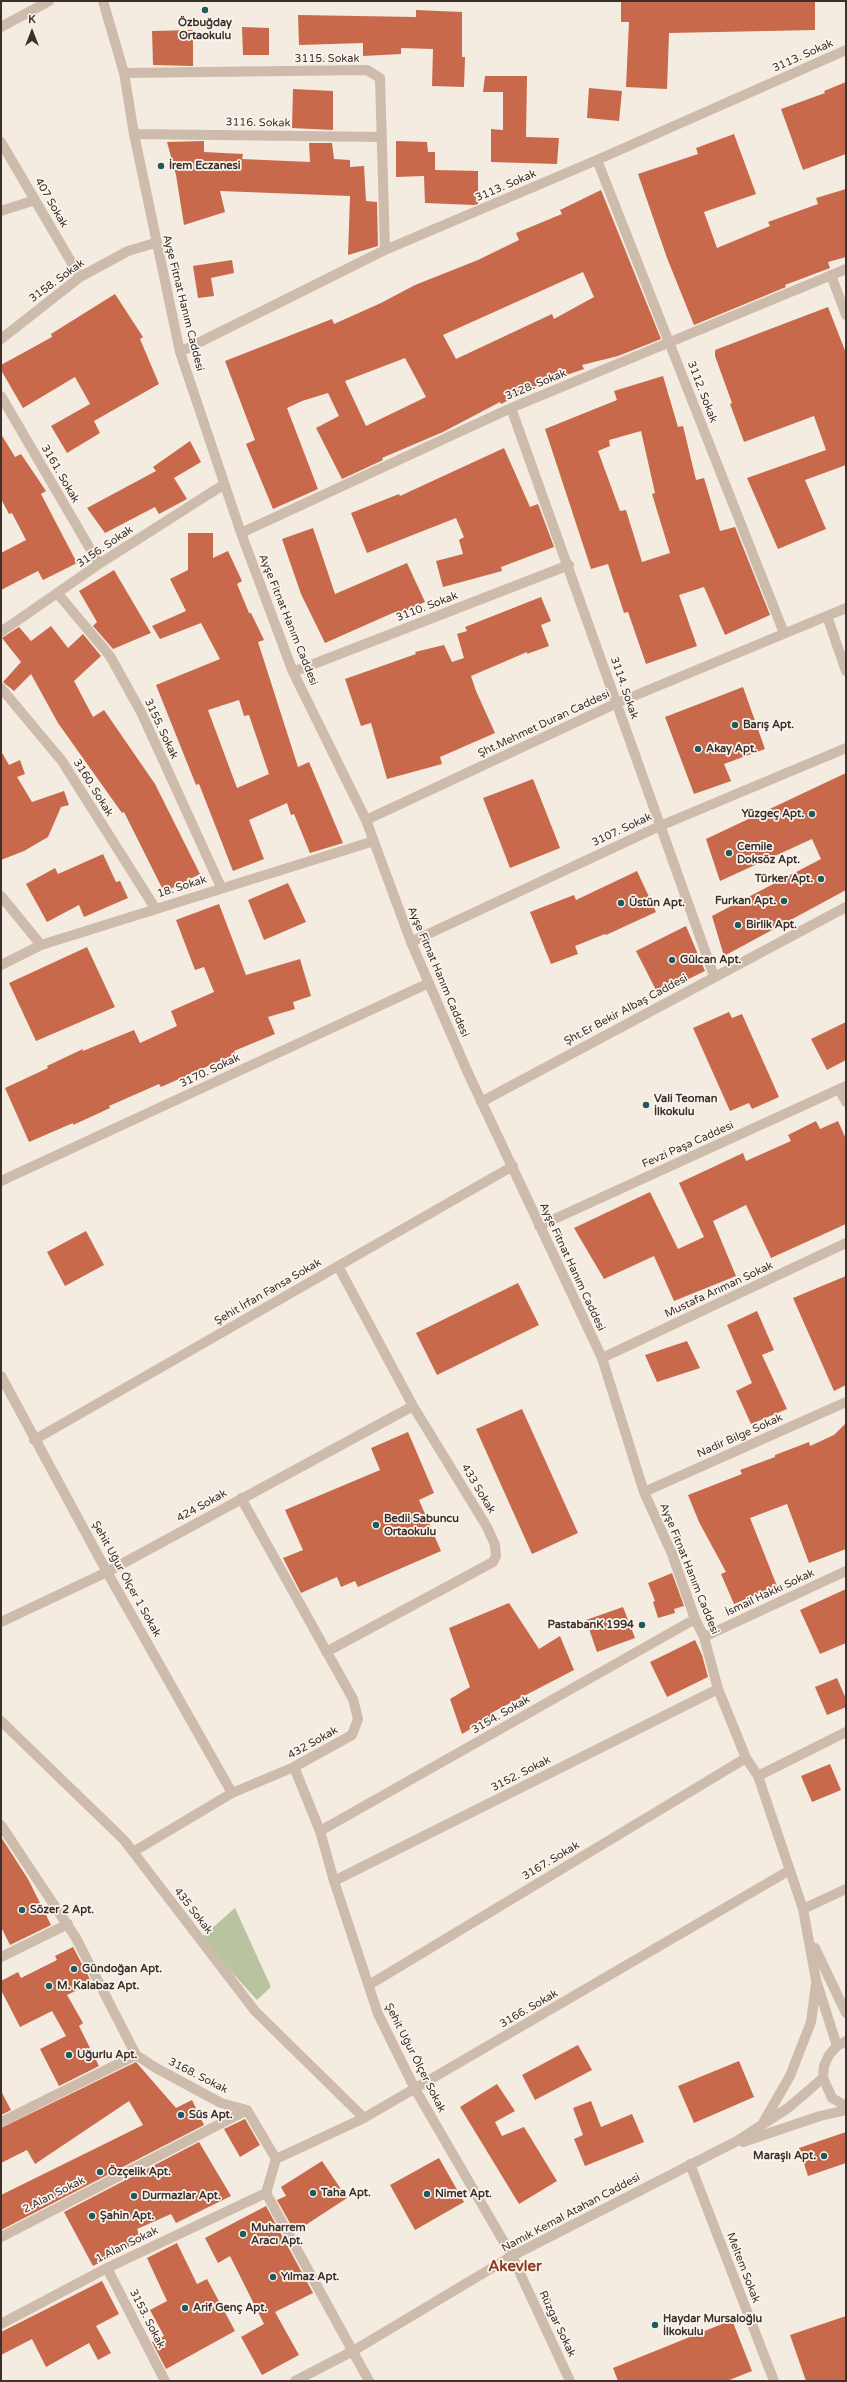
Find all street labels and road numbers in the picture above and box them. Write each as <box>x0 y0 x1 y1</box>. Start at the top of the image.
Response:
street label: 3113. Sokak <box>771 37 835 75</box>
street label: 3115. Sokak <box>295 52 359 66</box>
street label: 3116. Sokak <box>225 116 291 130</box>
street label: 3113. Sokak <box>474 167 538 205</box>
street label: 407 Sokak <box>32 176 70 230</box>
street label: Ayşe Fitnat Hanım Caddesi <box>160 233 206 373</box>
street label: 3158. Sokak <box>27 257 87 305</box>
street label: 3112. Sokak <box>684 359 720 425</box>
street label: 3128. Sokak <box>503 367 569 403</box>
street label: 3161. Sokak <box>38 443 82 505</box>
street label: 3156. Sokak <box>74 523 136 571</box>
street label: Ayşe Fitnat Hanım Caddesi <box>256 553 320 687</box>
street label: 3110. Sokak <box>394 589 460 625</box>
street label: 3114. Sokak <box>607 655 641 721</box>
street label: Şht.Mehmet Duran Caddesi <box>476 688 612 760</box>
street label: 3155. Sokak <box>141 697 181 761</box>
street label: 3160. Sokak <box>70 757 116 819</box>
street label: 3107. Sokak <box>590 810 654 850</box>
street label: 18. Sokak <box>156 873 208 901</box>
street label: Ayşe Fitnat Hanım Caddesi <box>405 905 471 1039</box>
street label: Şht.Er Bekir Albaş Caddesi <box>562 972 690 1048</box>
street label: 3170. Sokak <box>178 1051 242 1091</box>
street label: Fevzi Paşa Caddesi <box>640 1119 736 1171</box>
street label: Ayşe Fitnat Hanım Caddesi <box>536 1201 608 1333</box>
street label: Şehit İrfan Fansa Sokak <box>212 1256 324 1328</box>
street label: Mustafa Arıman Sokak <box>663 1259 775 1321</box>
street label: Nadir Bilge Sokak <box>695 1411 785 1461</box>
street label: 433 Sokak <box>458 1462 498 1516</box>
street label: 424 Sokak <box>175 1487 229 1525</box>
street label: Ayşe Fitnat Hanım Caddesi <box>657 1502 721 1636</box>
street label: Şehit Uğur Ölçer 1 Sokak <box>89 1519 163 1639</box>
street label: İsmail Hakkı Sokak <box>723 1567 817 1619</box>
street label: 3154. Sokak <box>470 1693 532 1737</box>
street label: 432 Sokak <box>286 1724 340 1762</box>
street label: 3152. Sokak <box>489 1753 553 1795</box>
street label: 3167. Sokak <box>520 1839 582 1883</box>
street label: 435 Sokak <box>171 1885 215 1937</box>
street label: 3166. Sokak <box>498 1987 560 2031</box>
street label: Şehit Uğur Ölçer Sokak <box>382 2001 448 2115</box>
street label: 3168. Sokak <box>166 2055 230 2097</box>
street label: Namık Kemal Atahan Caddesi <box>500 2171 642 2255</box>
street label: 2.Alan Sokak <box>21 2174 87 2216</box>
street label: 1.Alan Sokak <box>94 2224 160 2266</box>
street label: Meltem Sokak <box>724 2231 762 2305</box>
street label: 3153. Sokak <box>126 2287 168 2351</box>
street label: Rüzgar Sokak <box>536 2289 578 2359</box>

